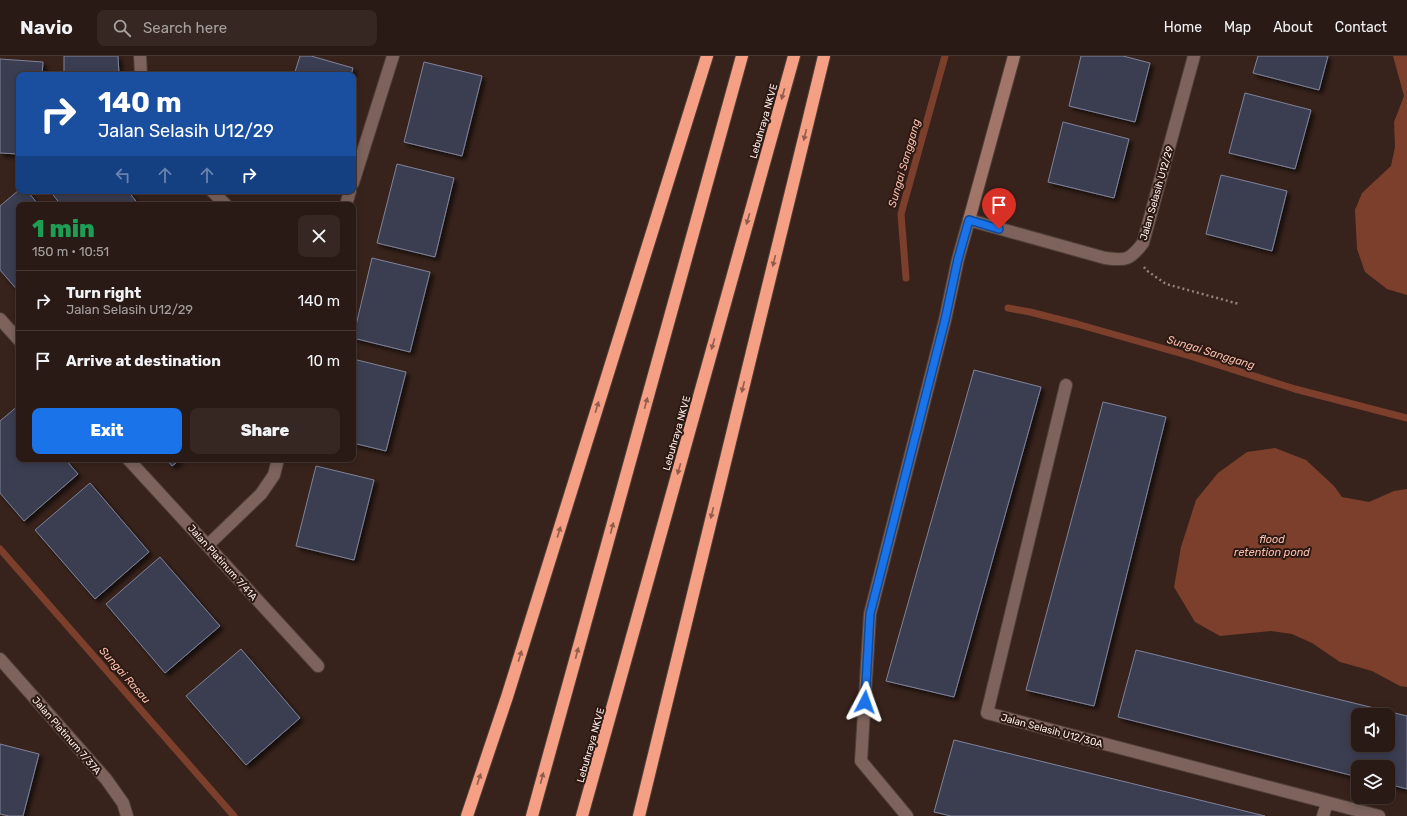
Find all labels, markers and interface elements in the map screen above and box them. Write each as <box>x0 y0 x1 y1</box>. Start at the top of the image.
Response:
search box <box>97 10 377 46</box>
text: Navio <box>20 16 73 39</box>
icon: search <box>111 17 133 39</box>
text: Search here <box>143 19 227 37</box>
text: Home <box>1164 19 1202 36</box>
text: Map <box>1224 19 1251 36</box>
text: About <box>1273 19 1313 36</box>
text: Contact <box>1335 19 1387 36</box>
street label: Lebuhraya NKVE <box>748 83 780 160</box>
text: 140 m <box>98 86 182 119</box>
icon: right <box>32 88 84 140</box>
one-way arrow <box>780 88 786 100</box>
water label: Sungai Sanggang <box>886 117 923 209</box>
text: Jalan Selasih U12/29 <box>98 120 274 142</box>
one-way arrow <box>801 128 807 141</box>
street label: Jalan Selasih U12/29 <box>1138 145 1176 242</box>
icon: left <box>112 164 134 186</box>
icon: ahead <box>154 164 176 186</box>
icon: ahead <box>196 164 218 186</box>
icon: right <box>238 164 260 186</box>
pin <box>982 188 1016 229</box>
icon: arrive <box>988 194 1010 216</box>
one-way arrow <box>745 213 751 225</box>
text: 1 min <box>32 215 95 243</box>
button: close <box>298 215 340 257</box>
text: 150 m · 10:51 <box>32 244 109 259</box>
one-way arrow <box>770 255 776 267</box>
text: Turn right <box>66 284 141 302</box>
icon: right <box>32 290 54 312</box>
text: 140 m <box>298 292 340 310</box>
text: Jalan Selasih U12/29 <box>66 302 193 317</box>
water label: Sungai Sanggang <box>1165 333 1257 372</box>
one-way arrow <box>710 338 716 350</box>
icon: arrive <box>32 350 54 372</box>
text: Arrive at destination <box>66 352 221 370</box>
text: 10 m <box>307 352 340 370</box>
one-way arrow <box>739 381 745 393</box>
street label: Lebuhraya NKVE <box>661 395 693 472</box>
one-way arrow <box>643 396 649 408</box>
one-way arrow <box>594 401 600 413</box>
button: Exit <box>32 408 182 454</box>
button: Share <box>190 408 340 454</box>
one-way arrow <box>676 464 682 476</box>
one-way arrow <box>709 508 715 520</box>
street label: Jalan Platinum 7/41A <box>185 522 260 603</box>
one-way arrow <box>609 522 615 534</box>
one-way arrow <box>556 525 562 537</box>
water label: flood retention pond <box>1234 533 1310 559</box>
water label: Sungai Rasau <box>96 644 153 707</box>
one-way arrow <box>574 647 580 659</box>
one-way arrow <box>517 649 523 661</box>
position arrow <box>844 681 886 723</box>
street label: Jalan Platinum 7/37A <box>29 694 103 777</box>
street label: Lebuhraya NKVE <box>575 707 607 784</box>
map controls <box>1351 708 1395 804</box>
button: sound <box>1351 708 1395 752</box>
street label: Jalan Selasih U12/30A <box>999 712 1104 750</box>
button: layers <box>1351 760 1395 804</box>
one-way arrow <box>539 772 545 784</box>
one-way arrow <box>476 773 482 785</box>

